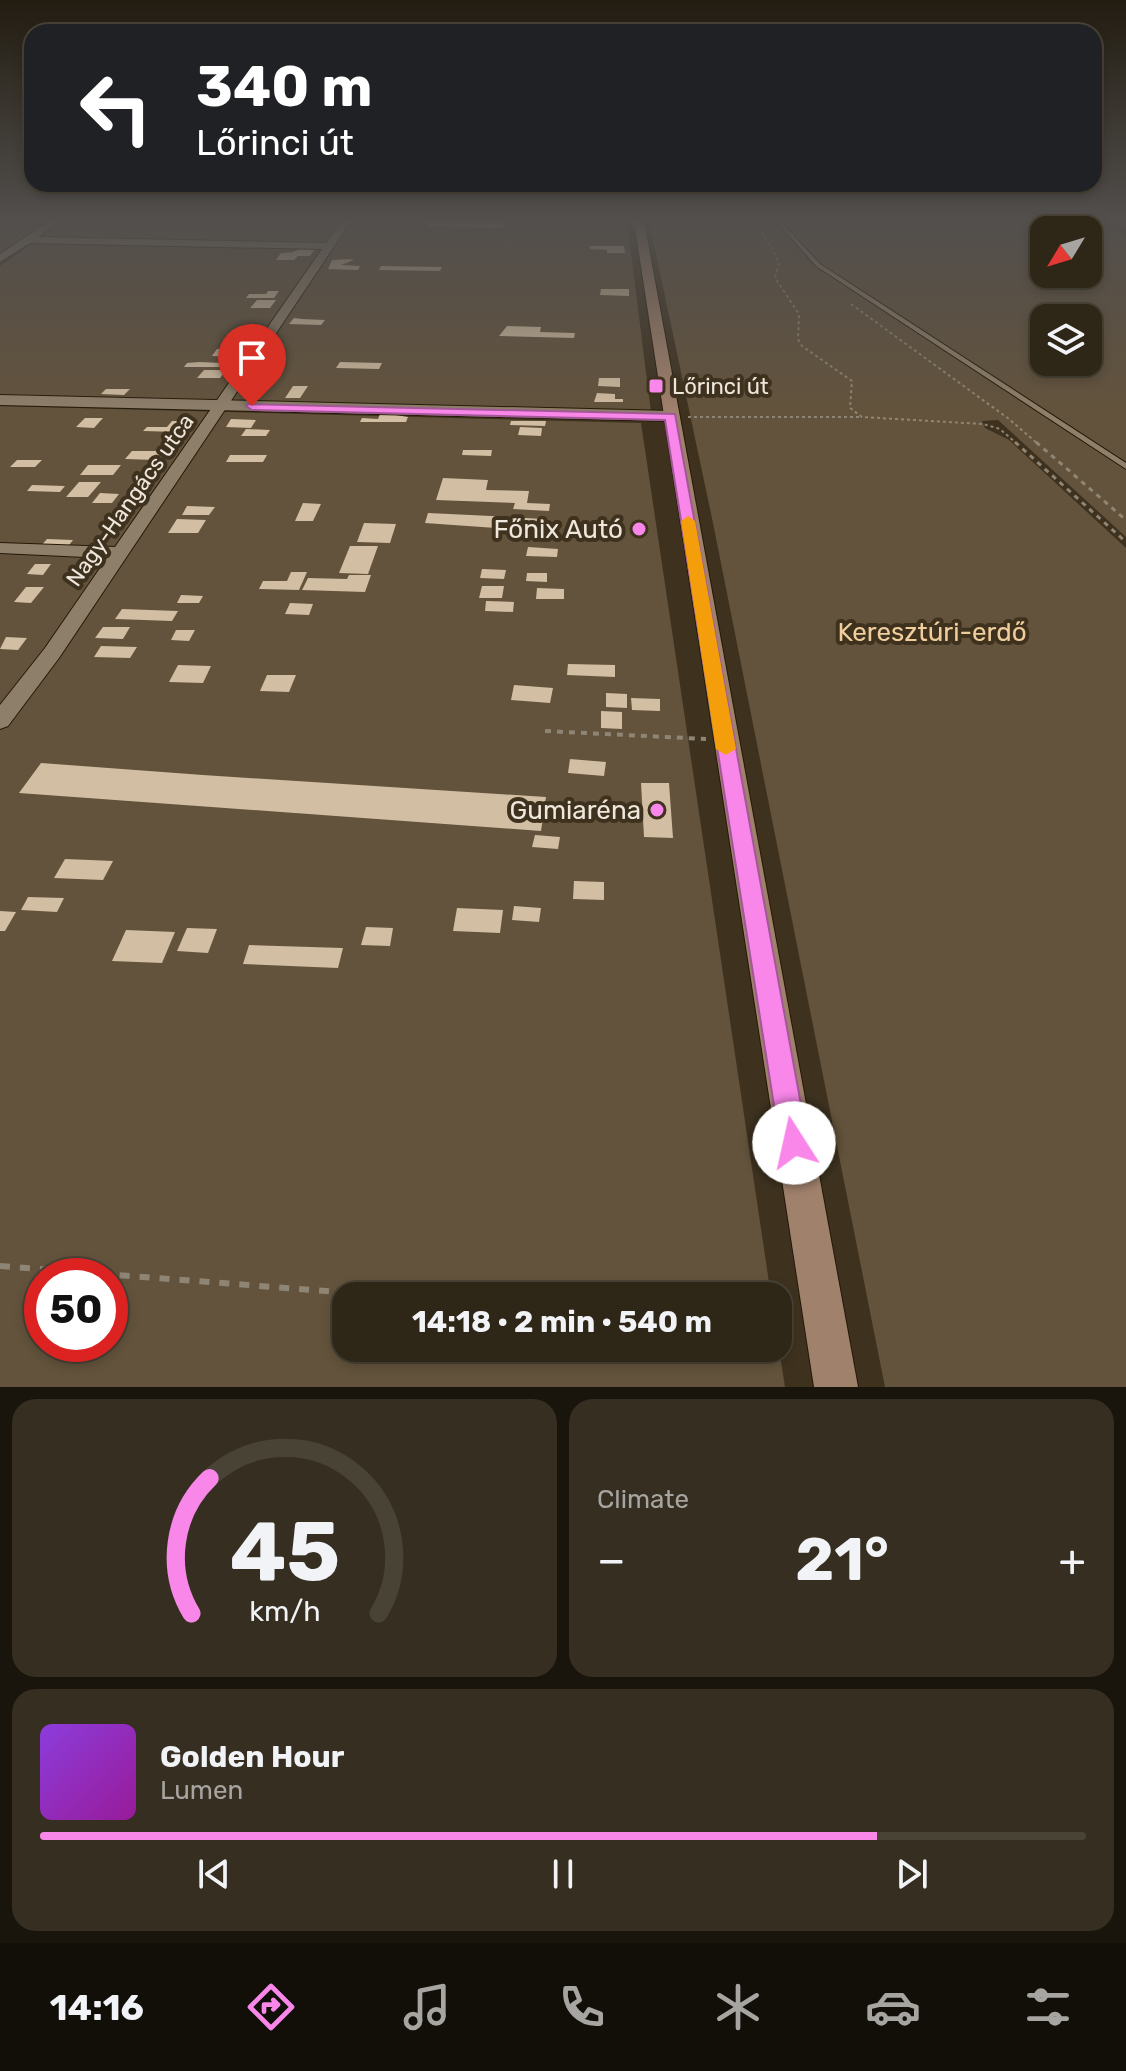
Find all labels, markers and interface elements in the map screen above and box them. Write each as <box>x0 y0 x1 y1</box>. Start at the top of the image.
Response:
text: 340 m <box>196 54 372 120</box>
icon: left <box>64 56 168 160</box>
text: Lőrinci út <box>196 121 354 164</box>
north arrow <box>1030 216 1102 288</box>
map controls <box>1030 216 1102 376</box>
button: layers <box>1030 304 1102 376</box>
pin <box>218 324 286 406</box>
icon: arrive <box>230 336 274 380</box>
place label: Lőrinci út <box>672 373 769 400</box>
marker: Lőrinci út <box>647 377 665 395</box>
street label: Nagy-Hangács utca <box>60 409 200 591</box>
place label: Főnix Autó <box>493 514 623 545</box>
marker: Főnix Autó <box>630 520 648 538</box>
park label: Keresztúri-erdő <box>837 617 1027 648</box>
place label: Gumiaréna <box>510 795 641 826</box>
marker: Gumiaréna <box>648 801 666 819</box>
position arrow <box>752 1101 836 1185</box>
speed limit sign: 50 <box>24 1258 128 1362</box>
text: 14:18 · 2 min · 540 m <box>412 1304 712 1340</box>
text: Climate <box>597 1484 689 1515</box>
text: 45 <box>229 1502 340 1601</box>
text: 21° <box>795 1524 889 1595</box>
text: − <box>597 1534 626 1586</box>
text: + <box>1059 1534 1086 1586</box>
text: km/h <box>249 1594 320 1628</box>
text: Golden Hour <box>160 1739 344 1775</box>
text: Lumen <box>160 1775 243 1806</box>
icon: previous <box>192 1852 236 1896</box>
icon: pause <box>541 1852 585 1896</box>
icon: next <box>890 1852 934 1896</box>
icon: directions <box>243 1979 299 2035</box>
icon: music <box>399 1979 455 2035</box>
icon: phone <box>554 1979 610 2035</box>
icon: climate <box>710 1979 766 2035</box>
icon: car <box>865 1979 921 2035</box>
icon: filters <box>1020 1979 1076 2035</box>
text: 14:16 <box>50 1986 144 2029</box>

